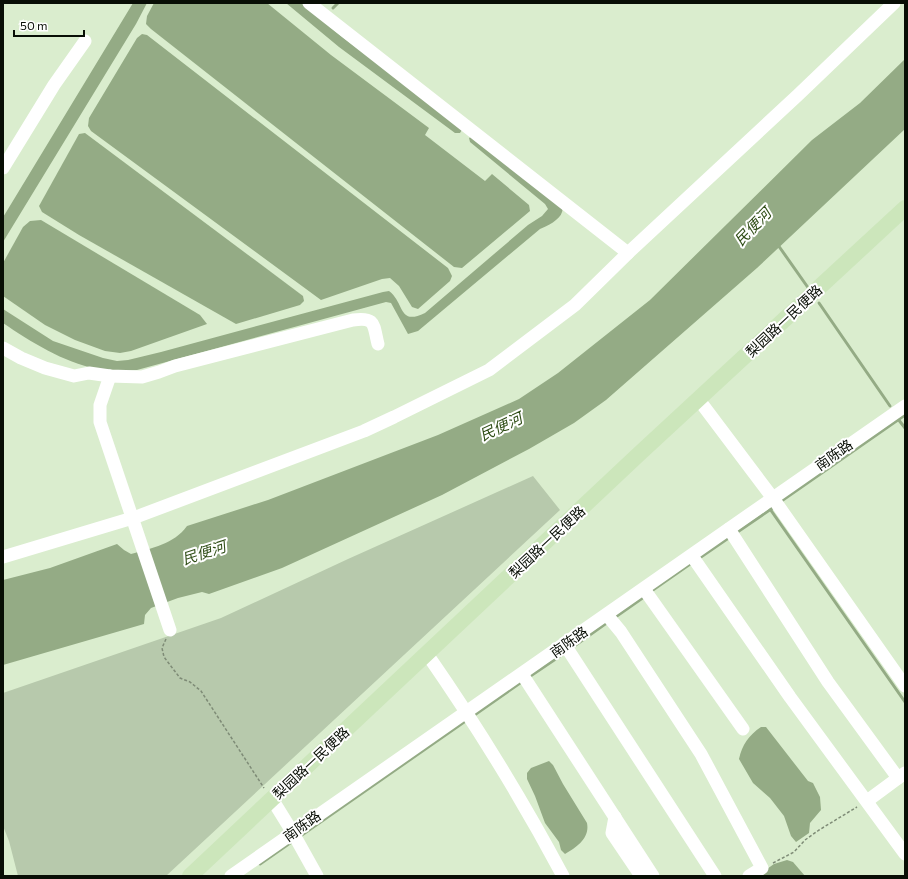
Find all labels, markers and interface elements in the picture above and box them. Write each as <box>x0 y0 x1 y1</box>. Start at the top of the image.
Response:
scale bar <box>14 12 84 38</box>
text: 50 m <box>20 18 48 32</box>
water label: 民便河 <box>730 202 776 249</box>
street label: 梨园路一民便路 <box>742 281 825 360</box>
water label: 民便河 <box>476 407 527 444</box>
street label: 南陈路 <box>812 436 856 474</box>
street label: 梨园路一民便路 <box>505 502 588 581</box>
water label: 民便河 <box>180 536 231 568</box>
street label: 南陈路 <box>547 623 591 661</box>
street label: 梨园路一民便路 <box>269 723 352 802</box>
street label: 南陈路 <box>280 807 324 845</box>

